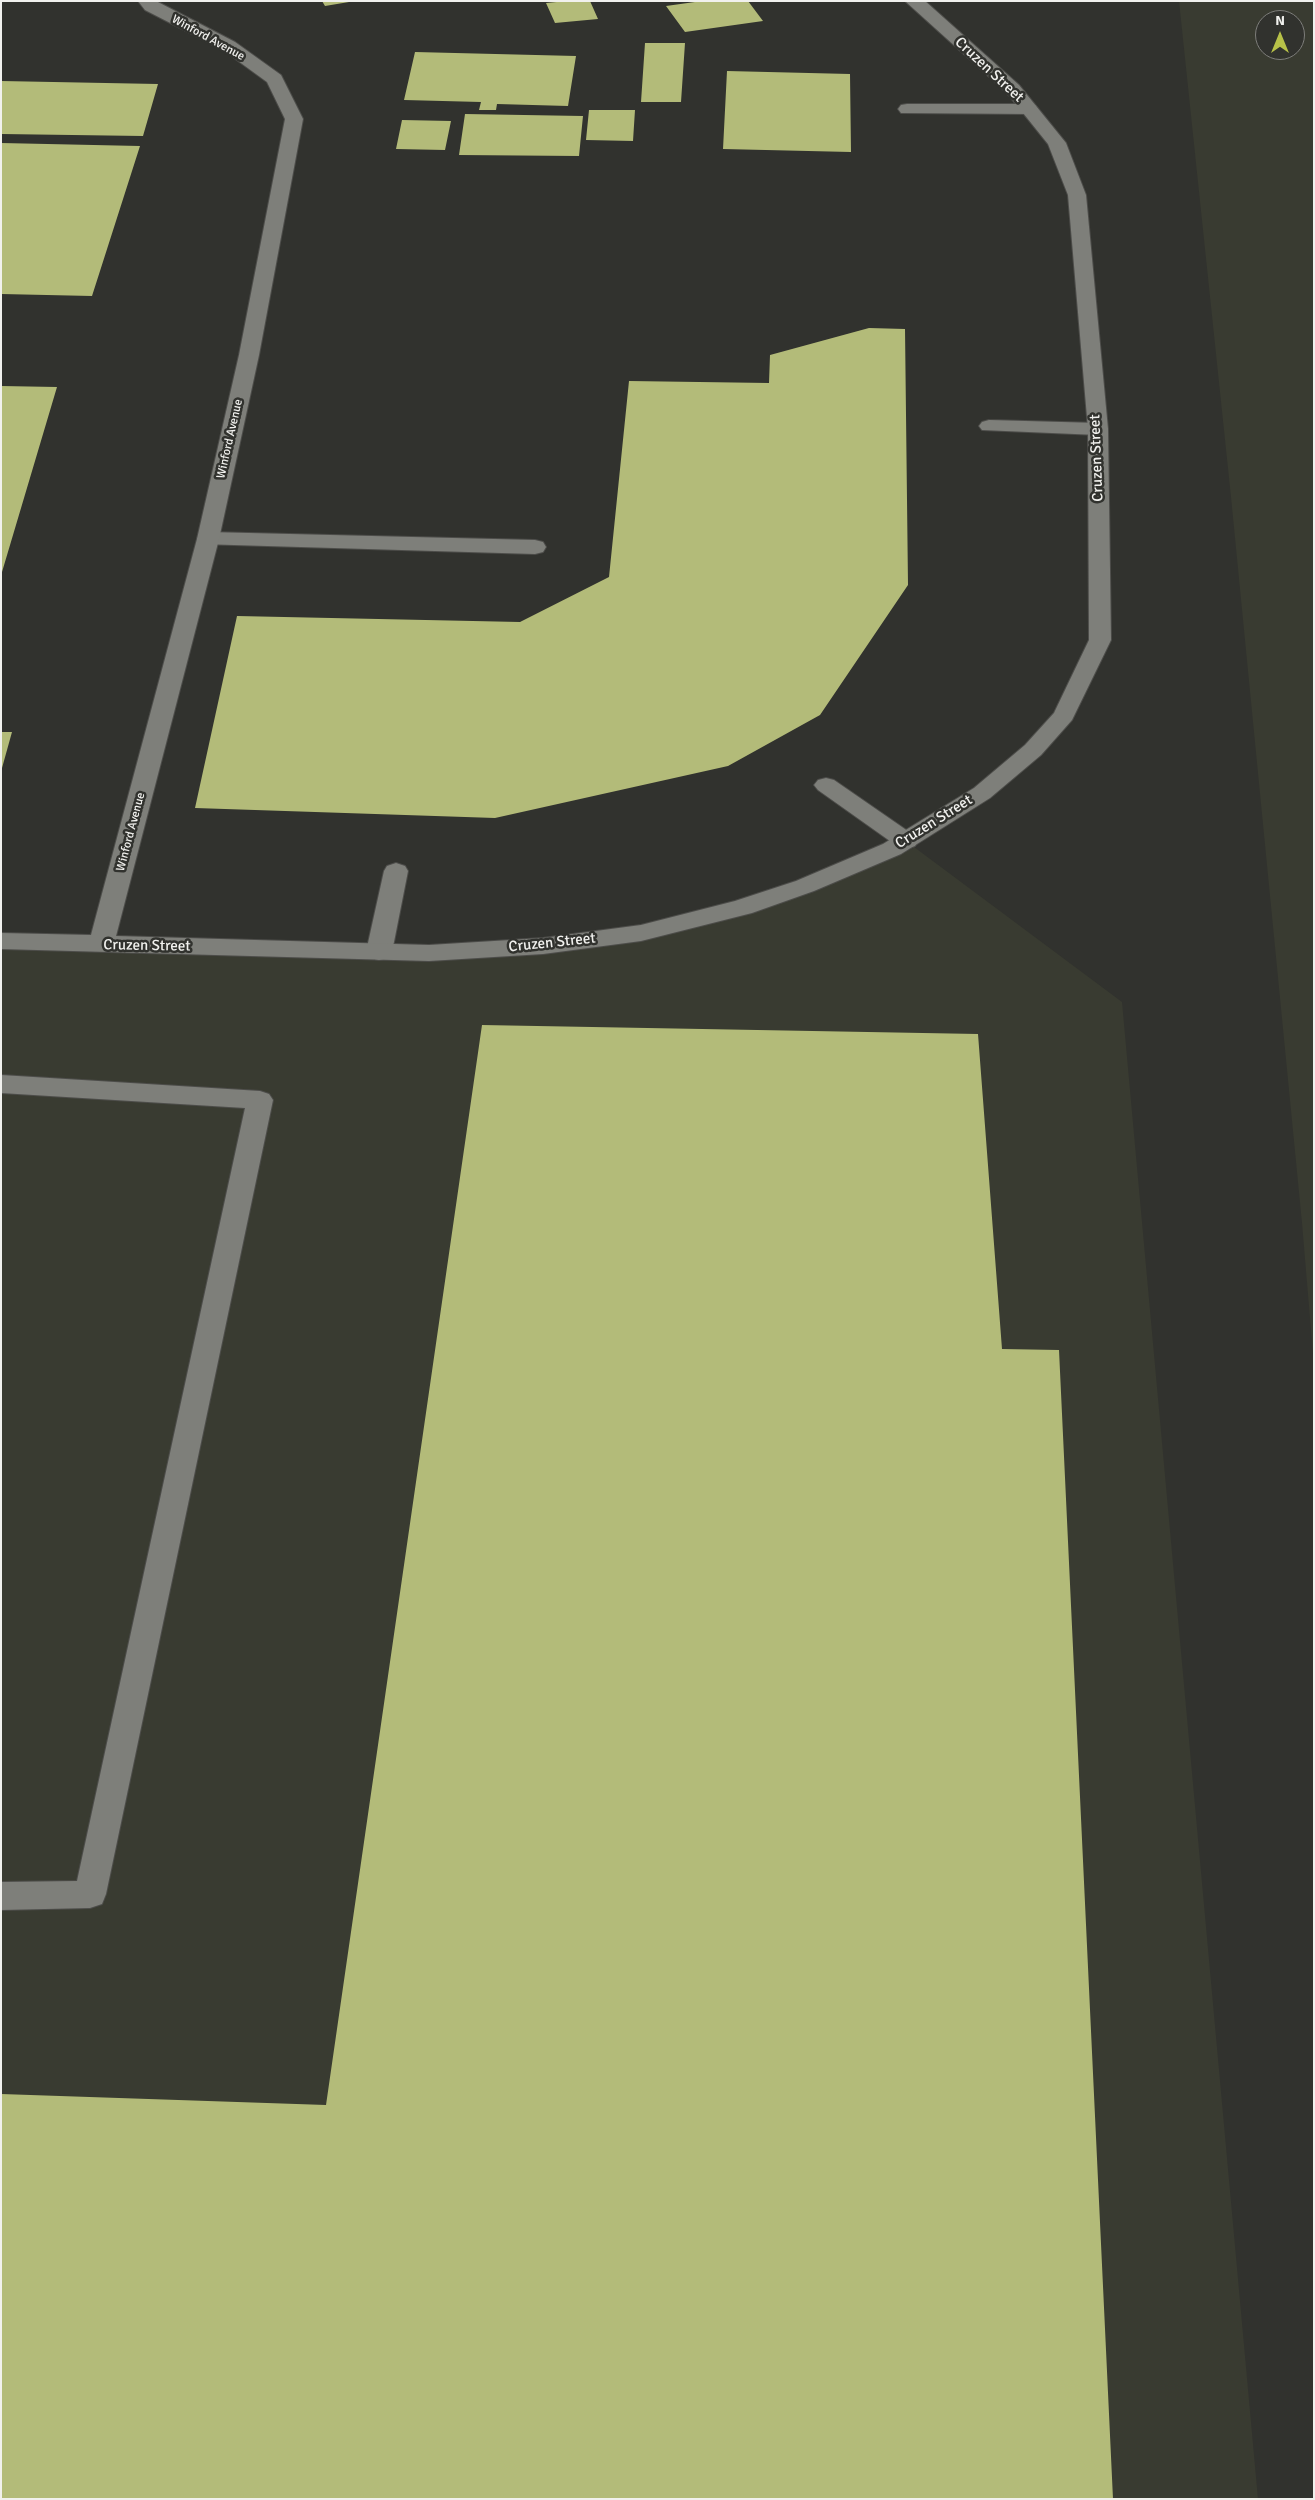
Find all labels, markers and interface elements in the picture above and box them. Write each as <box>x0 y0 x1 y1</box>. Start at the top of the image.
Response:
north arrow <box>1255 10 1305 60</box>
street label: Winford Avenue <box>169 12 247 64</box>
text: N <box>1275 12 1285 29</box>
street label: Cruzen Street <box>951 34 1027 106</box>
street label: Winford Avenue <box>214 398 246 480</box>
street label: Cruzen Street <box>1086 414 1108 502</box>
street label: Winford Avenue <box>114 791 148 873</box>
street label: Cruzen Street <box>892 791 976 853</box>
street label: Cruzen Street <box>508 929 596 957</box>
street label: Cruzen Street <box>103 936 191 956</box>

